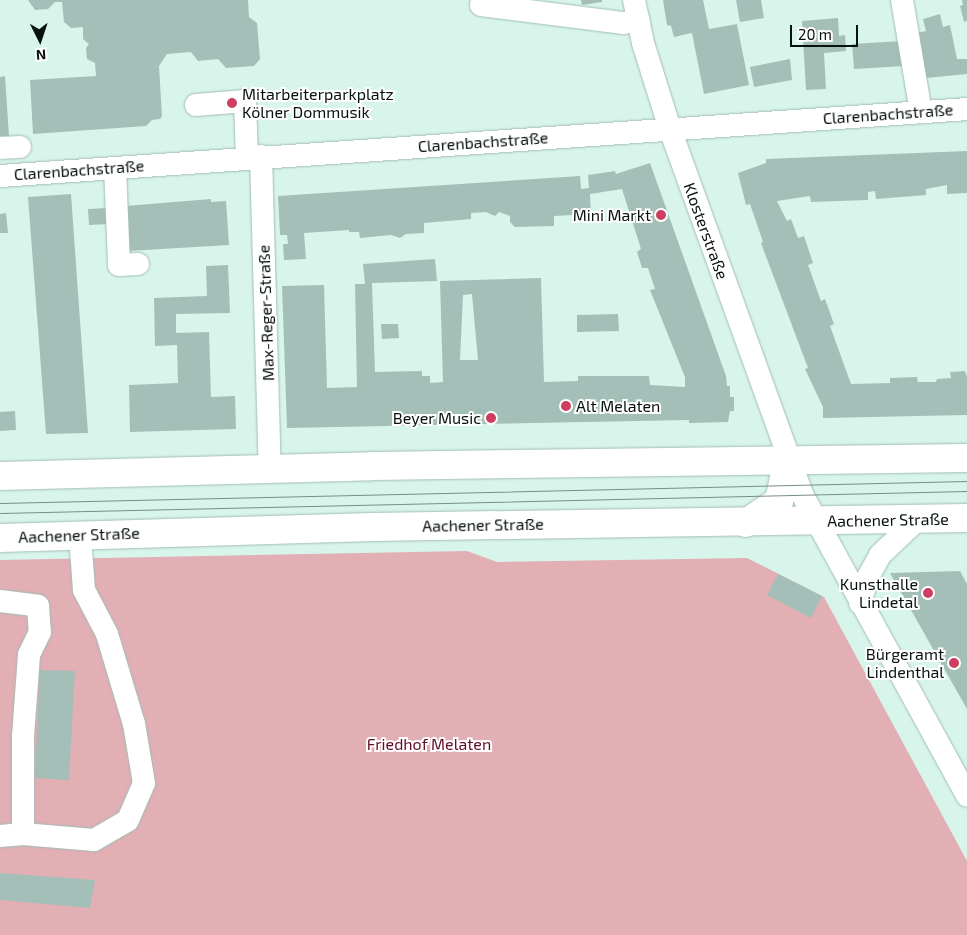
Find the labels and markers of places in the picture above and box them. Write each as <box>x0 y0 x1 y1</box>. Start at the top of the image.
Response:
place label: Mitarbeiterparkplatz Kölner Dommusik <box>242 84 394 122</box>
marker: Mitarbeiterparkplatz Kölner Dommusik <box>226 97 238 109</box>
place label: Mini Markt <box>573 205 651 225</box>
marker: Mini Markt <box>655 209 667 221</box>
place label: Alt Melaten <box>576 396 660 416</box>
marker: Alt Melaten <box>560 400 572 412</box>
place label: Beyer Music <box>393 408 481 428</box>
marker: Beyer Music <box>485 412 497 424</box>
place label: Kunsthalle Lindetal <box>840 574 918 612</box>
marker: Kunsthalle Lindetal <box>922 587 934 599</box>
place label: Bürgeramt Lindenthal <box>866 644 944 682</box>
marker: Bürgeramt Lindenthal <box>948 657 960 669</box>

